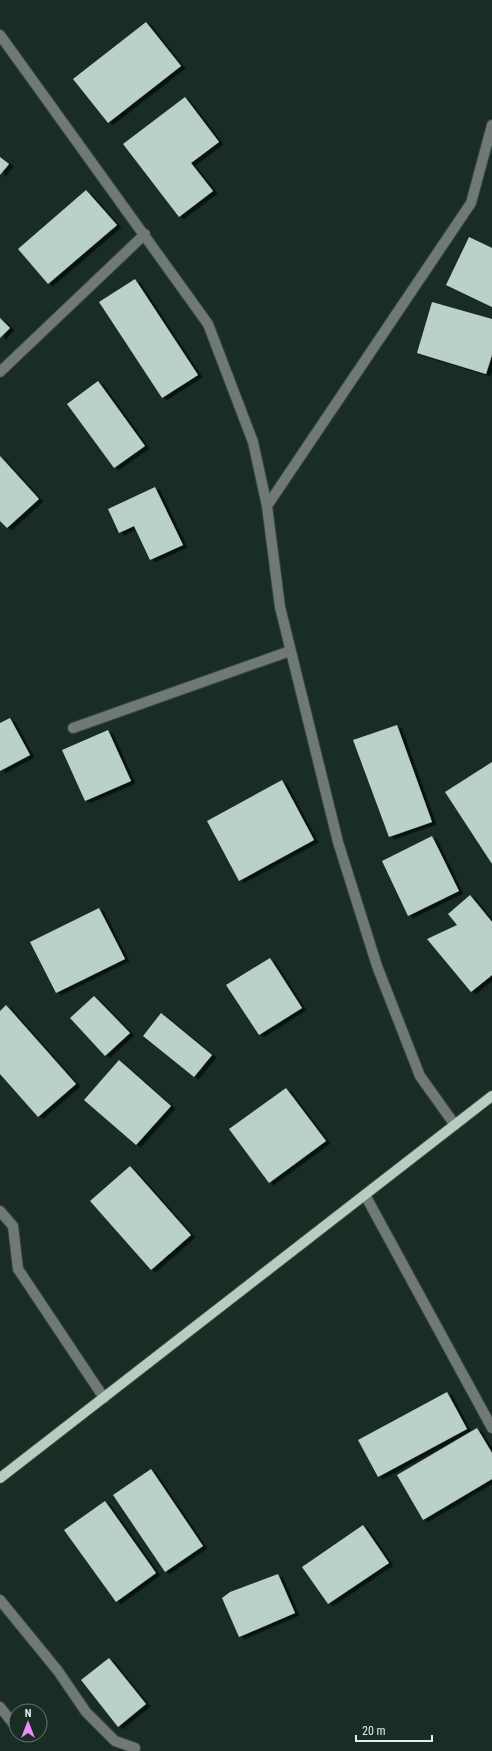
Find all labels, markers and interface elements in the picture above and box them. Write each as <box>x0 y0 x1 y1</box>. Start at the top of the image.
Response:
north arrow <box>8 1703 48 1743</box>
text: N <box>25 1707 32 1720</box>
scale bar <box>356 1717 432 1743</box>
text: 20 m <box>362 1724 386 1738</box>

